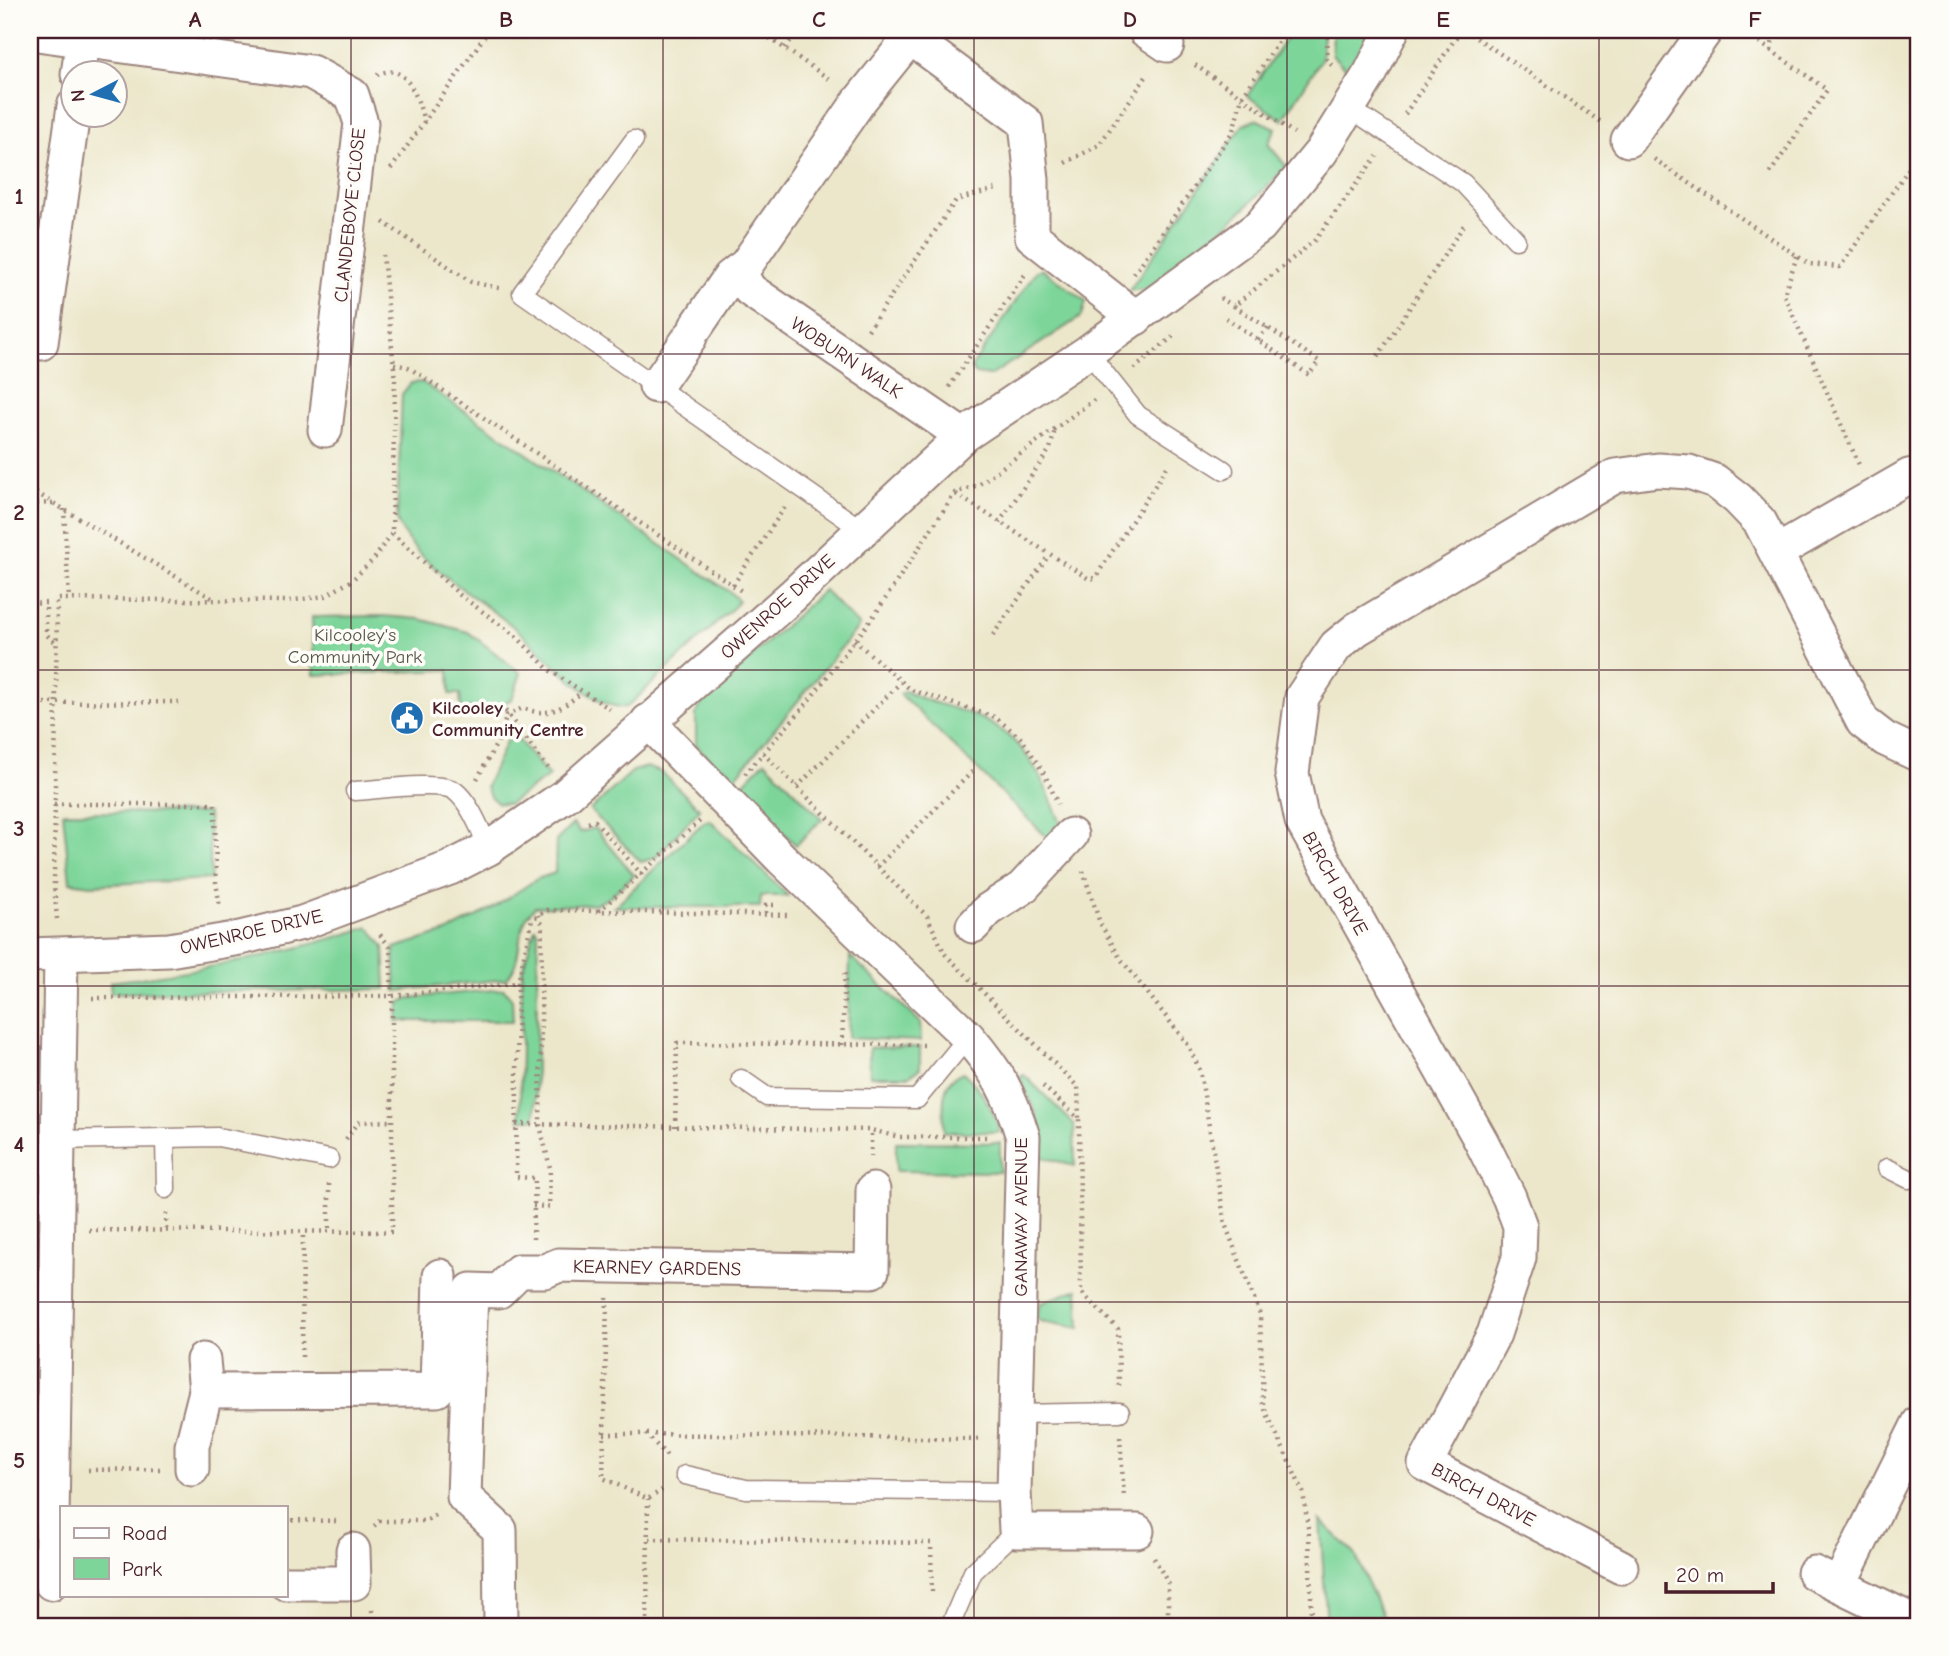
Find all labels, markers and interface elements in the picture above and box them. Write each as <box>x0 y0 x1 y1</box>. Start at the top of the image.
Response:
text: A <box>189 6 202 33</box>
text: B <box>499 6 513 33</box>
text: C <box>812 6 826 33</box>
text: D <box>1123 6 1137 33</box>
text: E <box>1436 6 1450 33</box>
text: F <box>1748 6 1762 33</box>
north arrow <box>60 60 130 130</box>
text: N <box>67 88 90 103</box>
street label: CLANDEBOYE CLOSE <box>330 127 370 303</box>
text: 1 <box>14 183 24 210</box>
street label: WOBURN WALK <box>787 312 907 403</box>
text: 2 <box>13 499 25 526</box>
street label: OWENROE DRIVE <box>716 550 839 664</box>
park label: Kilcooley's Community Park <box>288 624 423 668</box>
place label: Kilcooley Community Centre <box>432 697 584 741</box>
public building icon: Kilcooley Community Centre <box>388 699 426 737</box>
text: 3 <box>13 815 25 842</box>
street label: BIRCH DRIVE <box>1298 828 1373 939</box>
street label: OWENROE DRIVE <box>178 905 325 959</box>
text: 4 <box>14 1131 25 1158</box>
street label: GANAWAY AVENUE <box>1010 1137 1032 1297</box>
street label: KEARNEY GARDENS <box>573 1256 741 1280</box>
text: 5 <box>13 1447 25 1474</box>
street label: BIRCH DRIVE <box>1428 1458 1539 1532</box>
legend <box>60 1506 287 1596</box>
text: Road <box>122 1521 167 1545</box>
scale bar <box>1666 1551 1772 1595</box>
text: Park <box>122 1557 162 1581</box>
text: 20 m <box>1676 1563 1724 1587</box>

